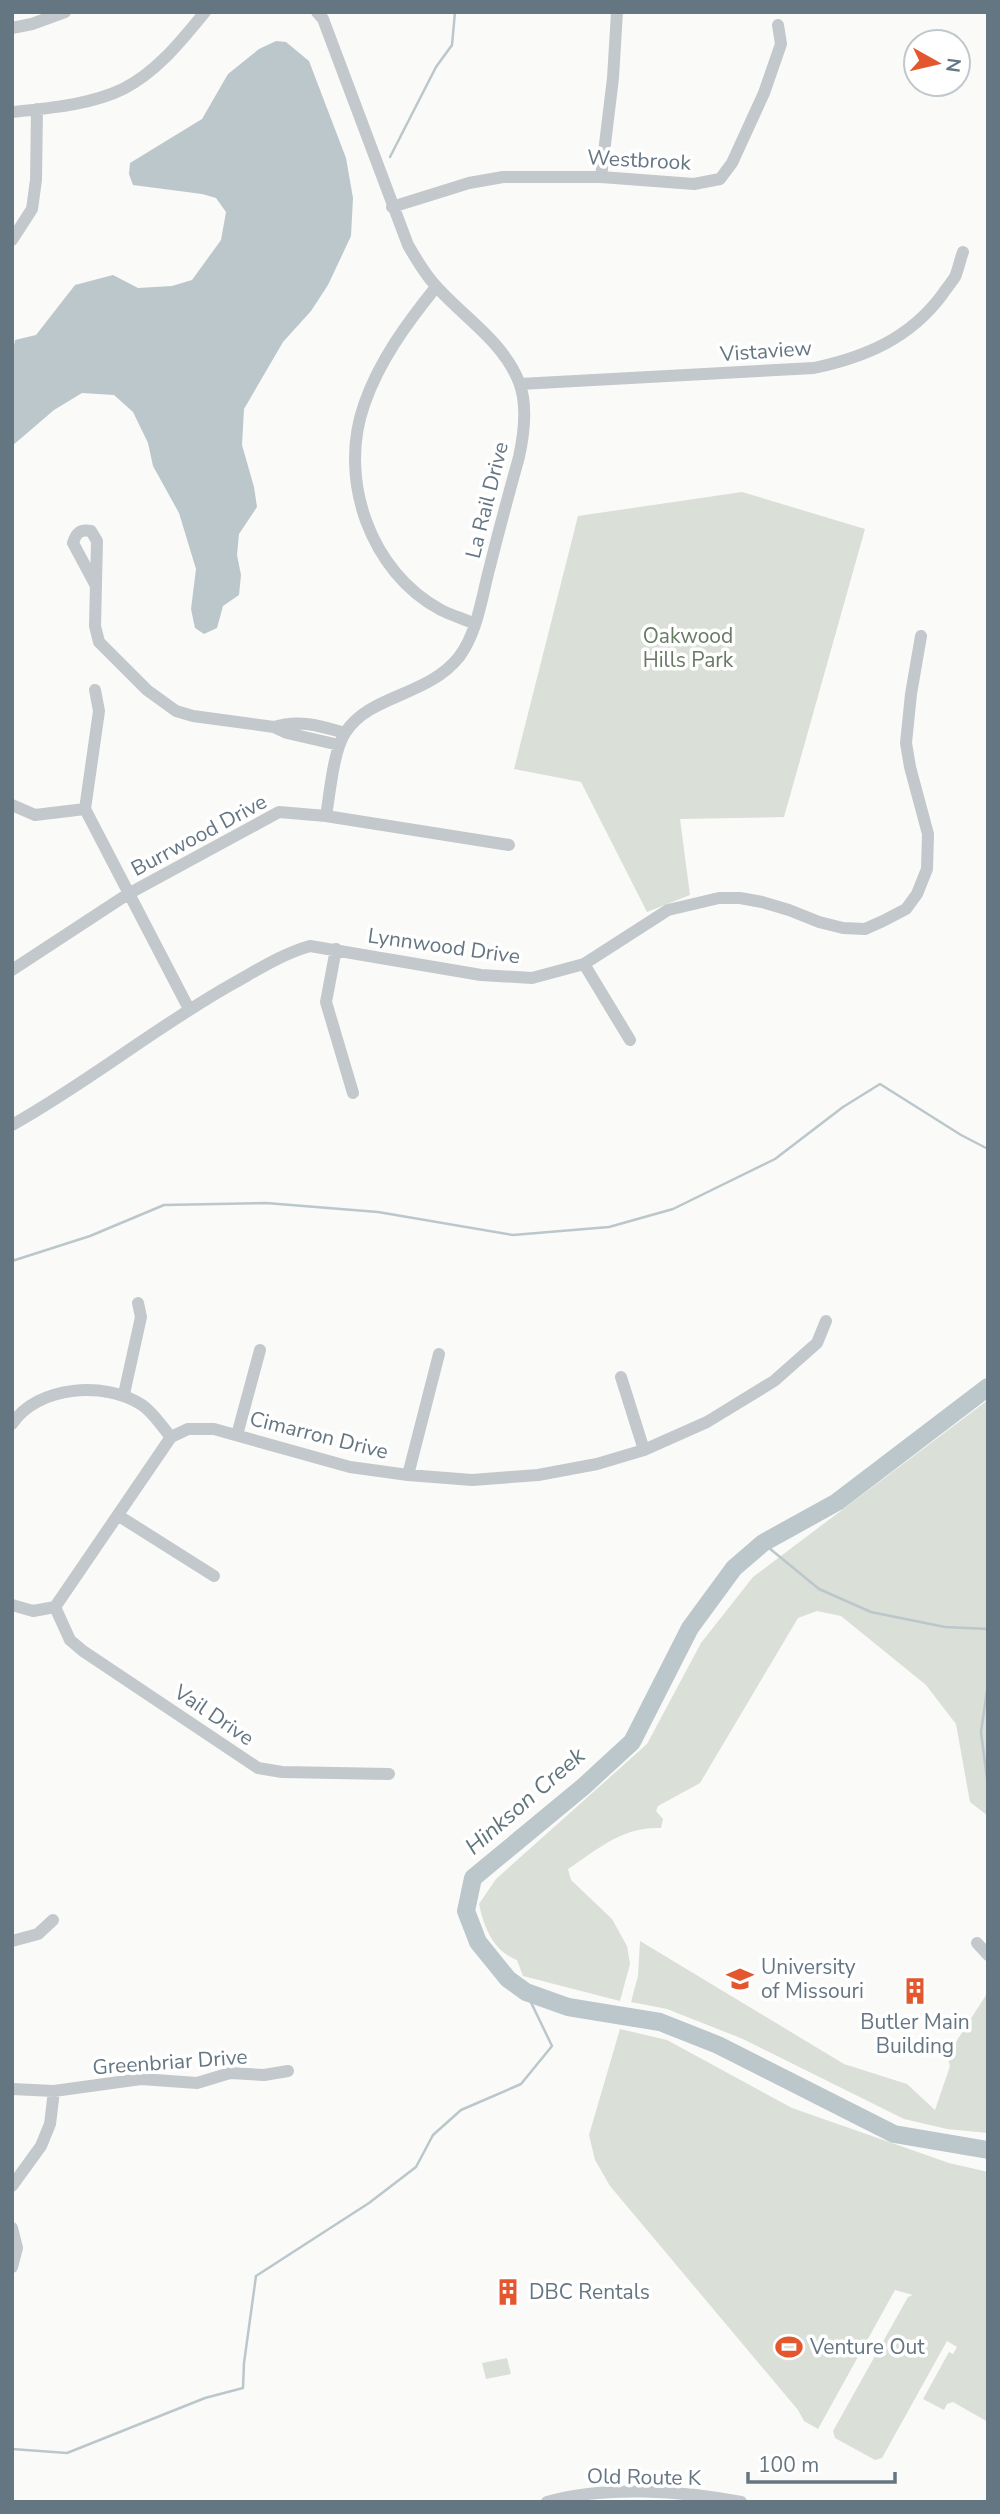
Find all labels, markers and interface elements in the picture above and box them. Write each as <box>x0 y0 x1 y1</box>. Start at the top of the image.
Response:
north arrow <box>902 28 972 98</box>
text: N <box>939 56 967 74</box>
street label: Westbrook <box>586 143 692 177</box>
street label: Vistaview <box>718 334 813 368</box>
street label: La Rail Drive <box>459 439 515 561</box>
park label: Oakwood Hills Park <box>643 622 734 674</box>
street label: Burrwood Drive <box>126 787 272 883</box>
street label: Lynnwood Drive <box>366 921 522 971</box>
street label: Cimarron Drive <box>247 1404 391 1466</box>
street label: Vail Drive <box>168 1677 259 1752</box>
water label: Hinkson Creek <box>458 1740 592 1862</box>
place label: University of Missouri <box>761 1953 864 2005</box>
school or university icon: University of Missouri <box>725 1964 755 1994</box>
building icon: Butler Main Building <box>900 1976 930 2006</box>
place label: Butler Main Building <box>860 2008 970 2060</box>
street label: Greenbriar Drive <box>92 2043 248 2081</box>
building icon: DBC Rentals <box>493 2277 523 2307</box>
place label: DBC Rentals <box>529 2278 650 2306</box>
sports icon: Venture Out <box>774 2332 804 2362</box>
place label: Venture Out <box>809 2333 925 2361</box>
scale bar <box>748 2440 895 2484</box>
text: 100 m <box>758 2451 819 2479</box>
street label: Old Route K <box>587 2462 702 2492</box>

